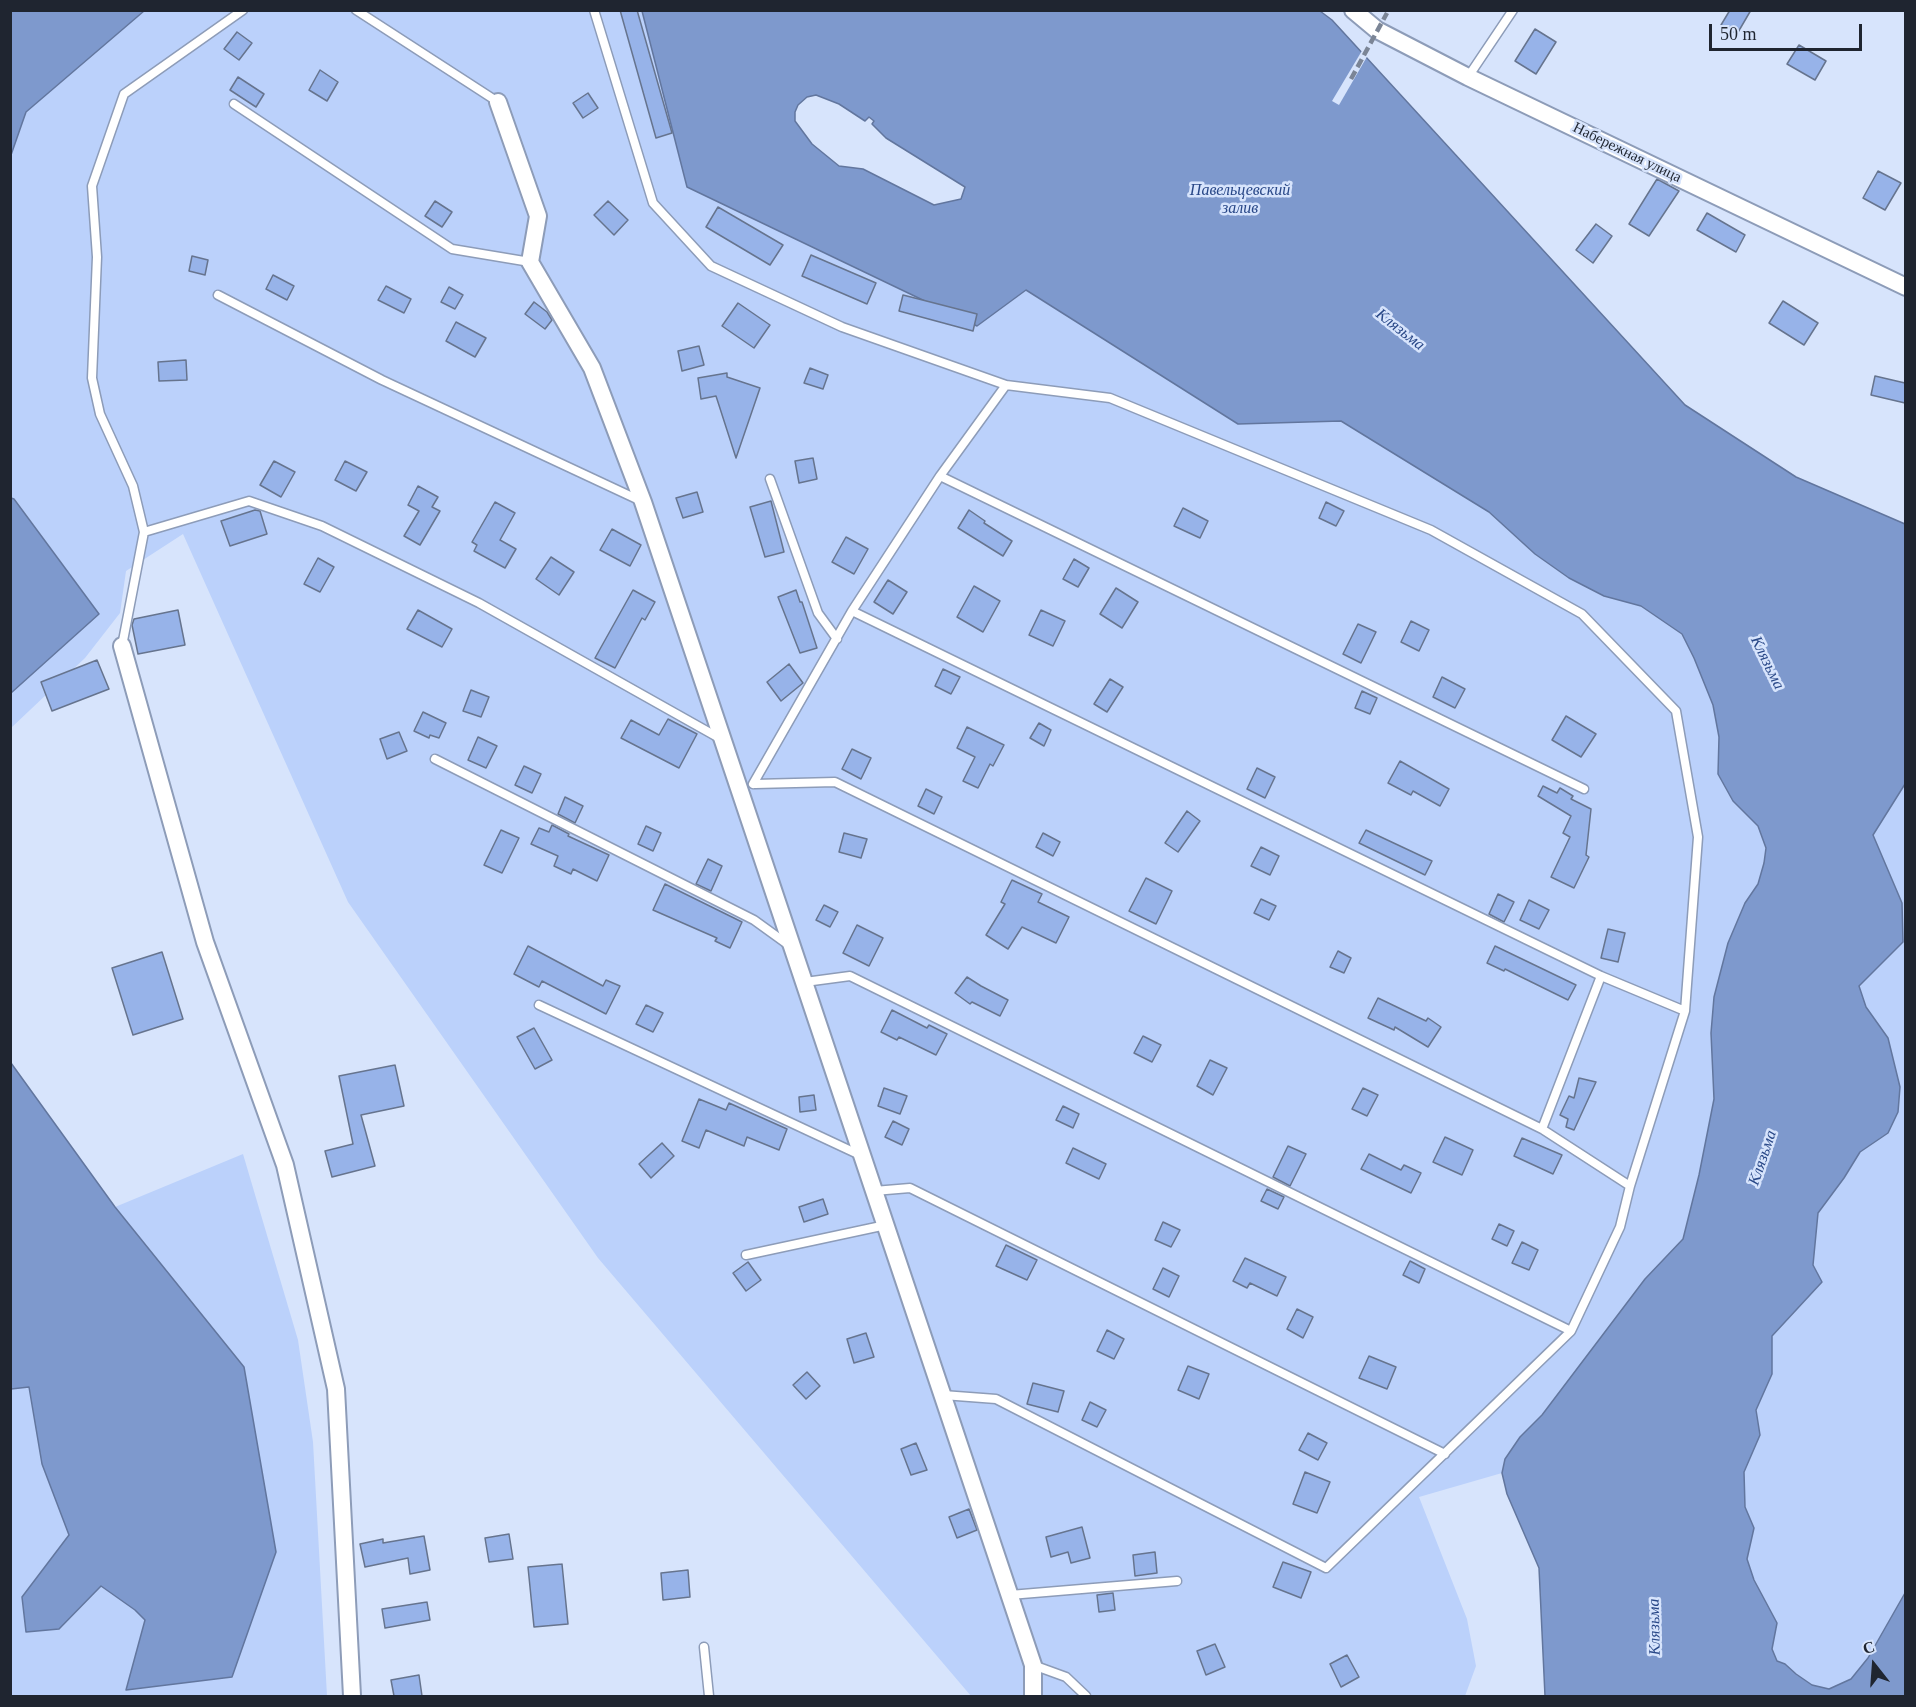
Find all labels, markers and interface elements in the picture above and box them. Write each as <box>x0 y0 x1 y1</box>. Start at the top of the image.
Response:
scale bar <box>1712 12 1865 50</box>
text: 50 m <box>1720 24 1757 44</box>
street label: Набережная улица <box>1570 119 1684 187</box>
water label: Павельцевский залив <box>1190 181 1290 219</box>
water label: Клязьма <box>1372 305 1428 355</box>
water label: Клязьма <box>1746 633 1788 693</box>
water label: Клязьма <box>1745 1128 1781 1188</box>
water label: Клязьма <box>1645 1598 1665 1656</box>
north arrow <box>1844 1635 1904 1695</box>
text: С <box>1861 1637 1877 1657</box>

